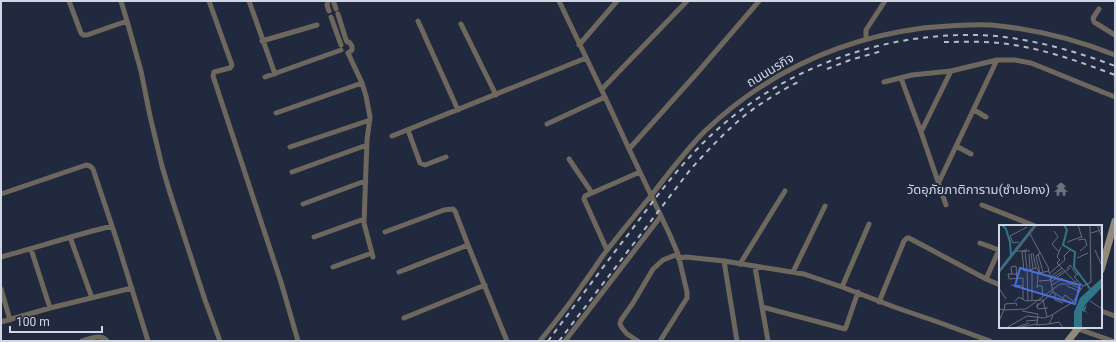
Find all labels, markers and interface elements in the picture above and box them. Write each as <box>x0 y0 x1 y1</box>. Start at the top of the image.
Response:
street label: ถนนนรกิจ <box>744 50 797 90</box>
temple icon: วัดอุภัยภาติการาม(ซำปอกง) <box>1053 181 1069 197</box>
place label: วัดอุภัยภาติการาม(ซำปอกง) <box>907 182 1050 197</box>
inset map <box>999 225 1102 328</box>
scale bar <box>10 308 102 334</box>
text: 100 m <box>16 315 50 329</box>

